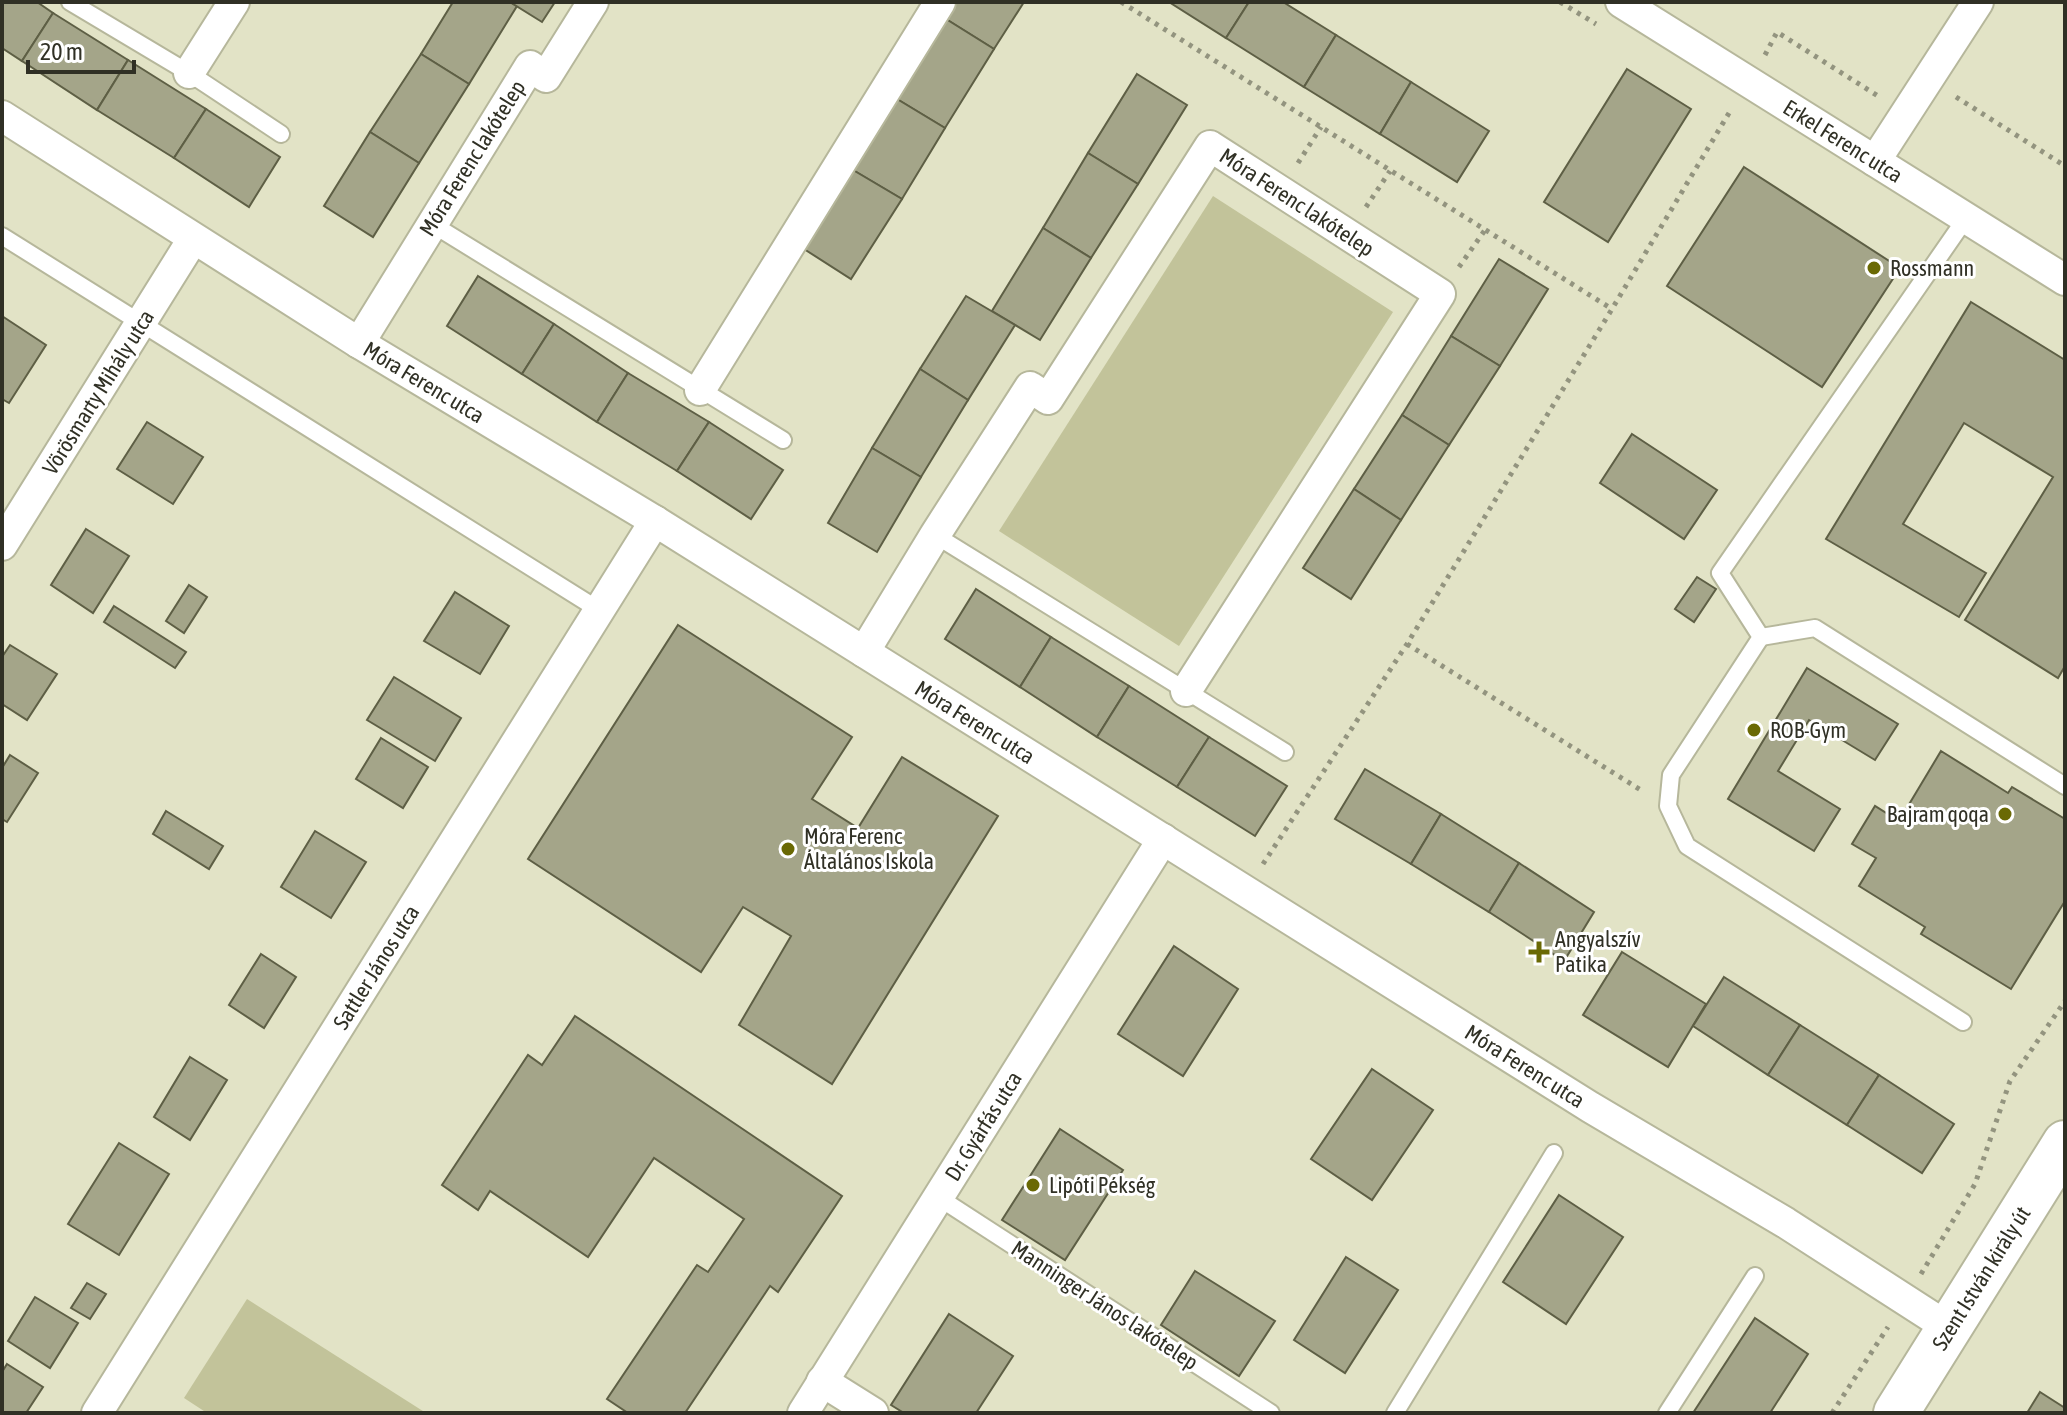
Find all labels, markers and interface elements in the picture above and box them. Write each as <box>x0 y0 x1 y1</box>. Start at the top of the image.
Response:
scale bar <box>28 24 134 74</box>
text: 20 m <box>40 38 83 65</box>
street label: Móra Ferenc lakótelep <box>414 75 530 241</box>
street label: Erkel Ferenc utca <box>1779 94 1907 188</box>
street label: Móra Ferenc lakótelep <box>1215 142 1379 262</box>
place label: Rossmann <box>1890 255 1974 281</box>
marker: Rossmann <box>1865 259 1883 277</box>
street label: Vörösmarty Mihály utca <box>37 305 159 479</box>
street label: Móra Ferenc utca <box>359 336 489 428</box>
street label: Móra Ferenc utca <box>910 675 1040 769</box>
place label: ROB-Gym <box>1770 717 1846 743</box>
marker: ROB-Gym <box>1745 721 1763 739</box>
place label: Bajram qoqa <box>1887 801 1989 827</box>
marker: Bajram qoqa <box>1996 805 2014 823</box>
place label: Móra Ferenc Általános Iskola <box>804 823 934 874</box>
marker: Móra Ferenc Általános Iskola <box>779 840 797 858</box>
street label: Sattler János utca <box>328 900 424 1034</box>
place label: Angyalszív Patika <box>1555 926 1641 977</box>
marker: Angyalszív Patika <box>1530 943 1548 961</box>
street label: Móra Ferenc utca <box>1460 1019 1590 1113</box>
street label: Dr. Gyárfás utca <box>939 1067 1027 1185</box>
place label: Lipóti Pékség <box>1049 1172 1156 1198</box>
marker: Lipóti Pékség <box>1024 1176 1042 1194</box>
street label: Szent István király út <box>1926 1201 2036 1355</box>
street label: Manninger János lakótelep <box>1007 1235 1203 1375</box>

